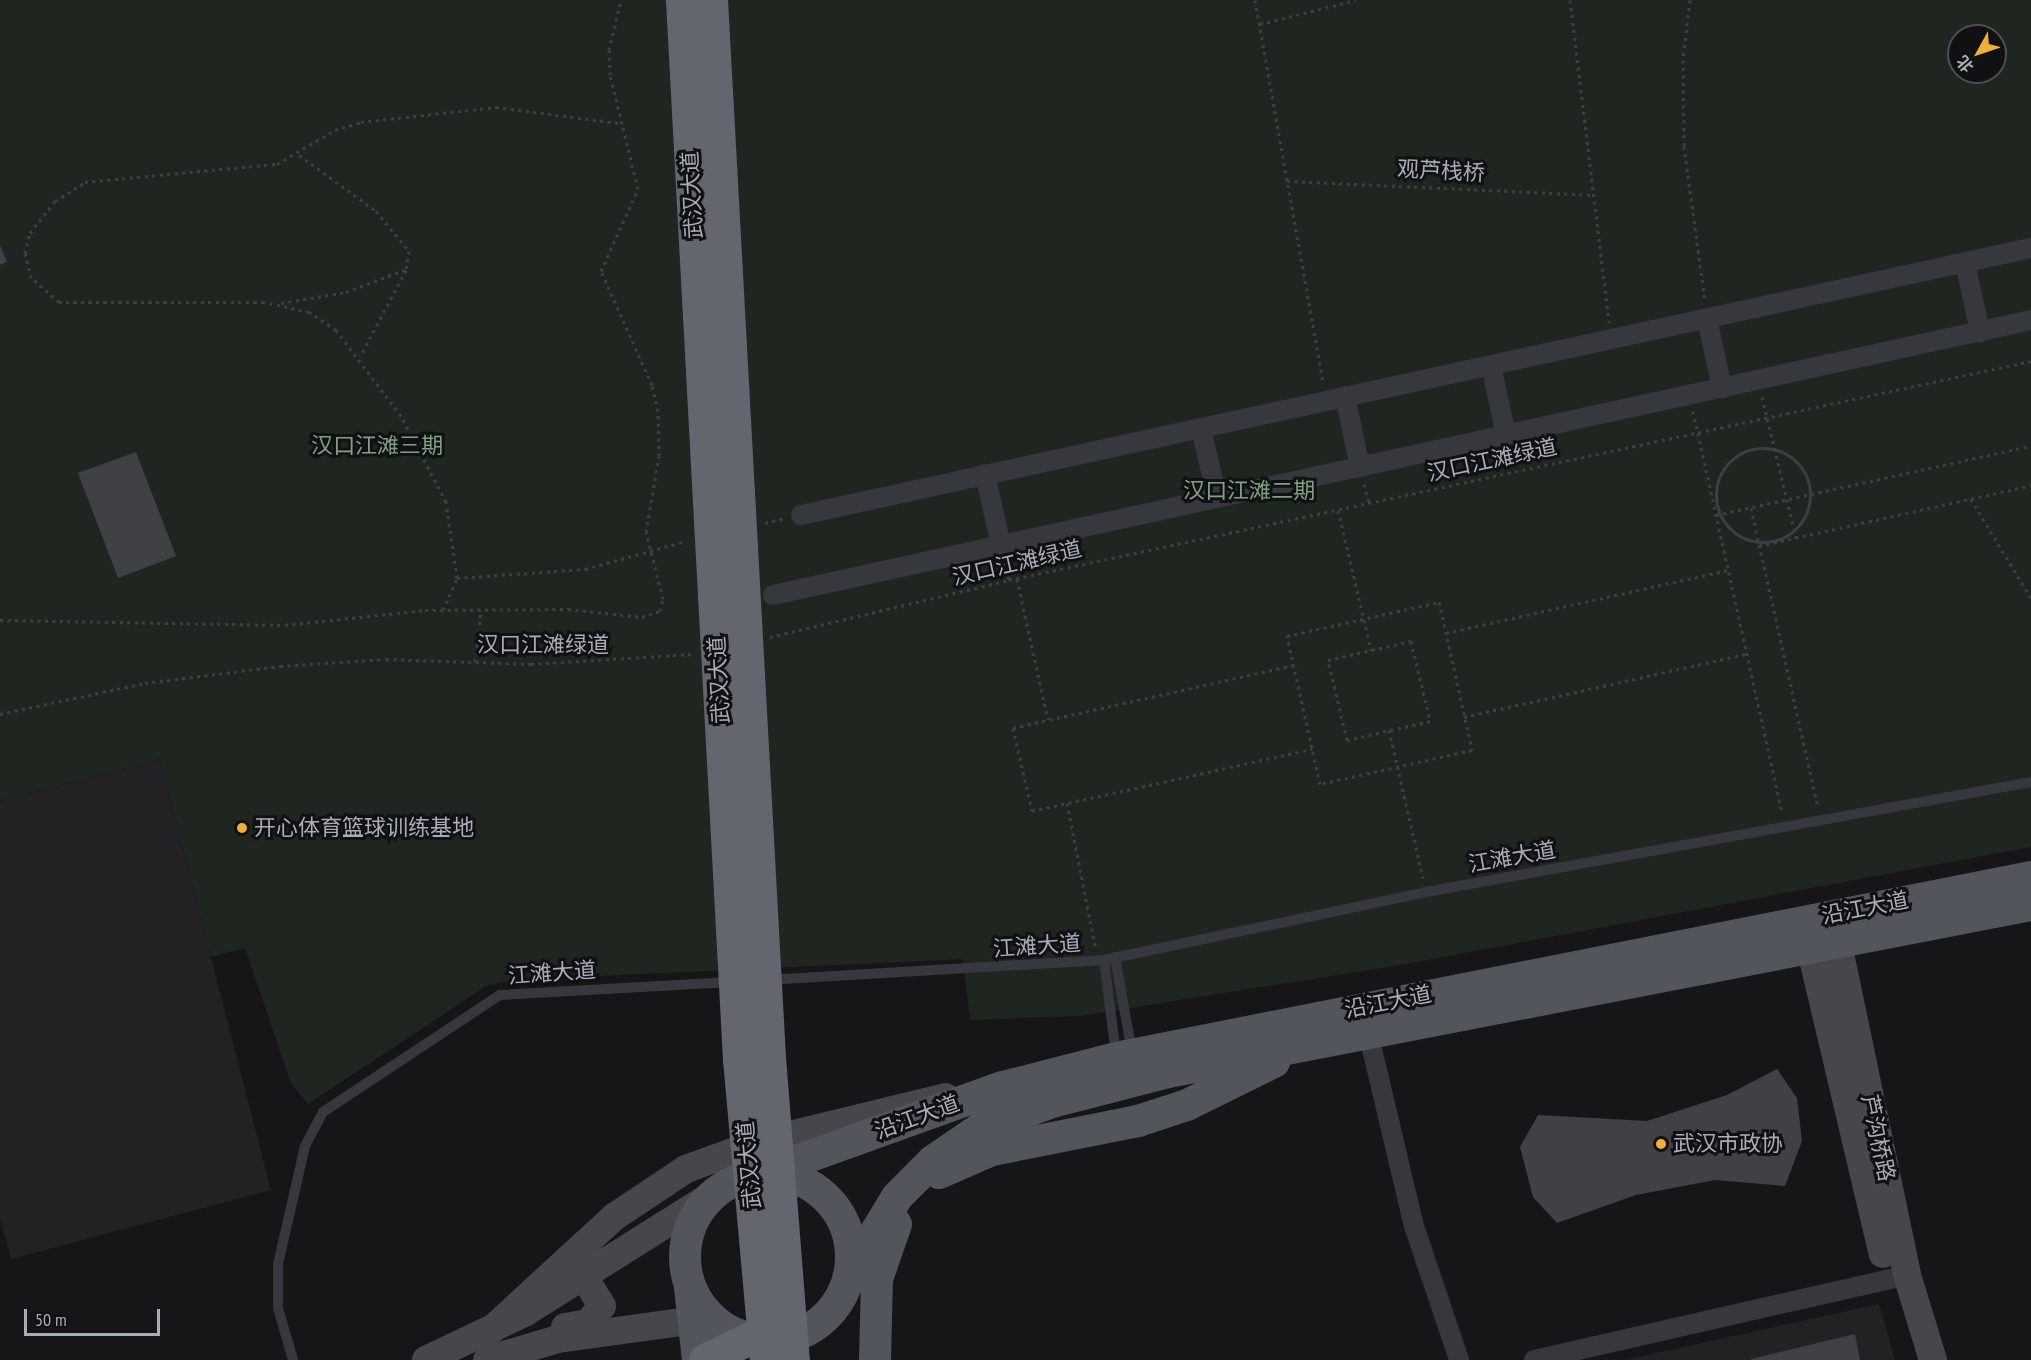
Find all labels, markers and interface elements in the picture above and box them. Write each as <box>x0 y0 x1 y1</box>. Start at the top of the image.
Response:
north arrow <box>1947 24 2007 84</box>
text: 北 <box>1952 52 1978 77</box>
street label: 武汉大道 <box>677 150 707 240</box>
street label: 观芦栈桥 <box>1396 156 1486 186</box>
park label: 汉口江滩三期 <box>311 433 443 459</box>
street label: 汉口江滩绿道 <box>1425 433 1559 487</box>
park label: 汉口江滩二期 <box>1183 478 1315 504</box>
street label: 汉口江滩绿道 <box>950 535 1084 591</box>
street label: 汉口江滩绿道 <box>477 632 609 658</box>
street label: 武汉大道 <box>704 635 734 725</box>
place label: 开心体育篮球训练基地 <box>254 815 474 841</box>
marker: 开心体育篮球训练基地 <box>235 821 249 835</box>
street label: 江滩大道 <box>1466 836 1558 878</box>
street label: 沿江大道 <box>1819 887 1911 929</box>
street label: 江滩大道 <box>992 930 1082 962</box>
street label: 江滩大道 <box>507 957 597 989</box>
street label: 沿江大道 <box>1342 981 1434 1023</box>
street label: 沿江大道 <box>871 1090 963 1144</box>
street label: 芦沟桥路 <box>1856 1092 1900 1184</box>
street label: 武汉大道 <box>732 1120 766 1210</box>
place label: 武汉市政协 <box>1673 1131 1783 1157</box>
marker: 武汉市政协 <box>1654 1137 1668 1151</box>
scale bar <box>27 1297 164 1335</box>
text: 50 m <box>35 1308 67 1331</box>

